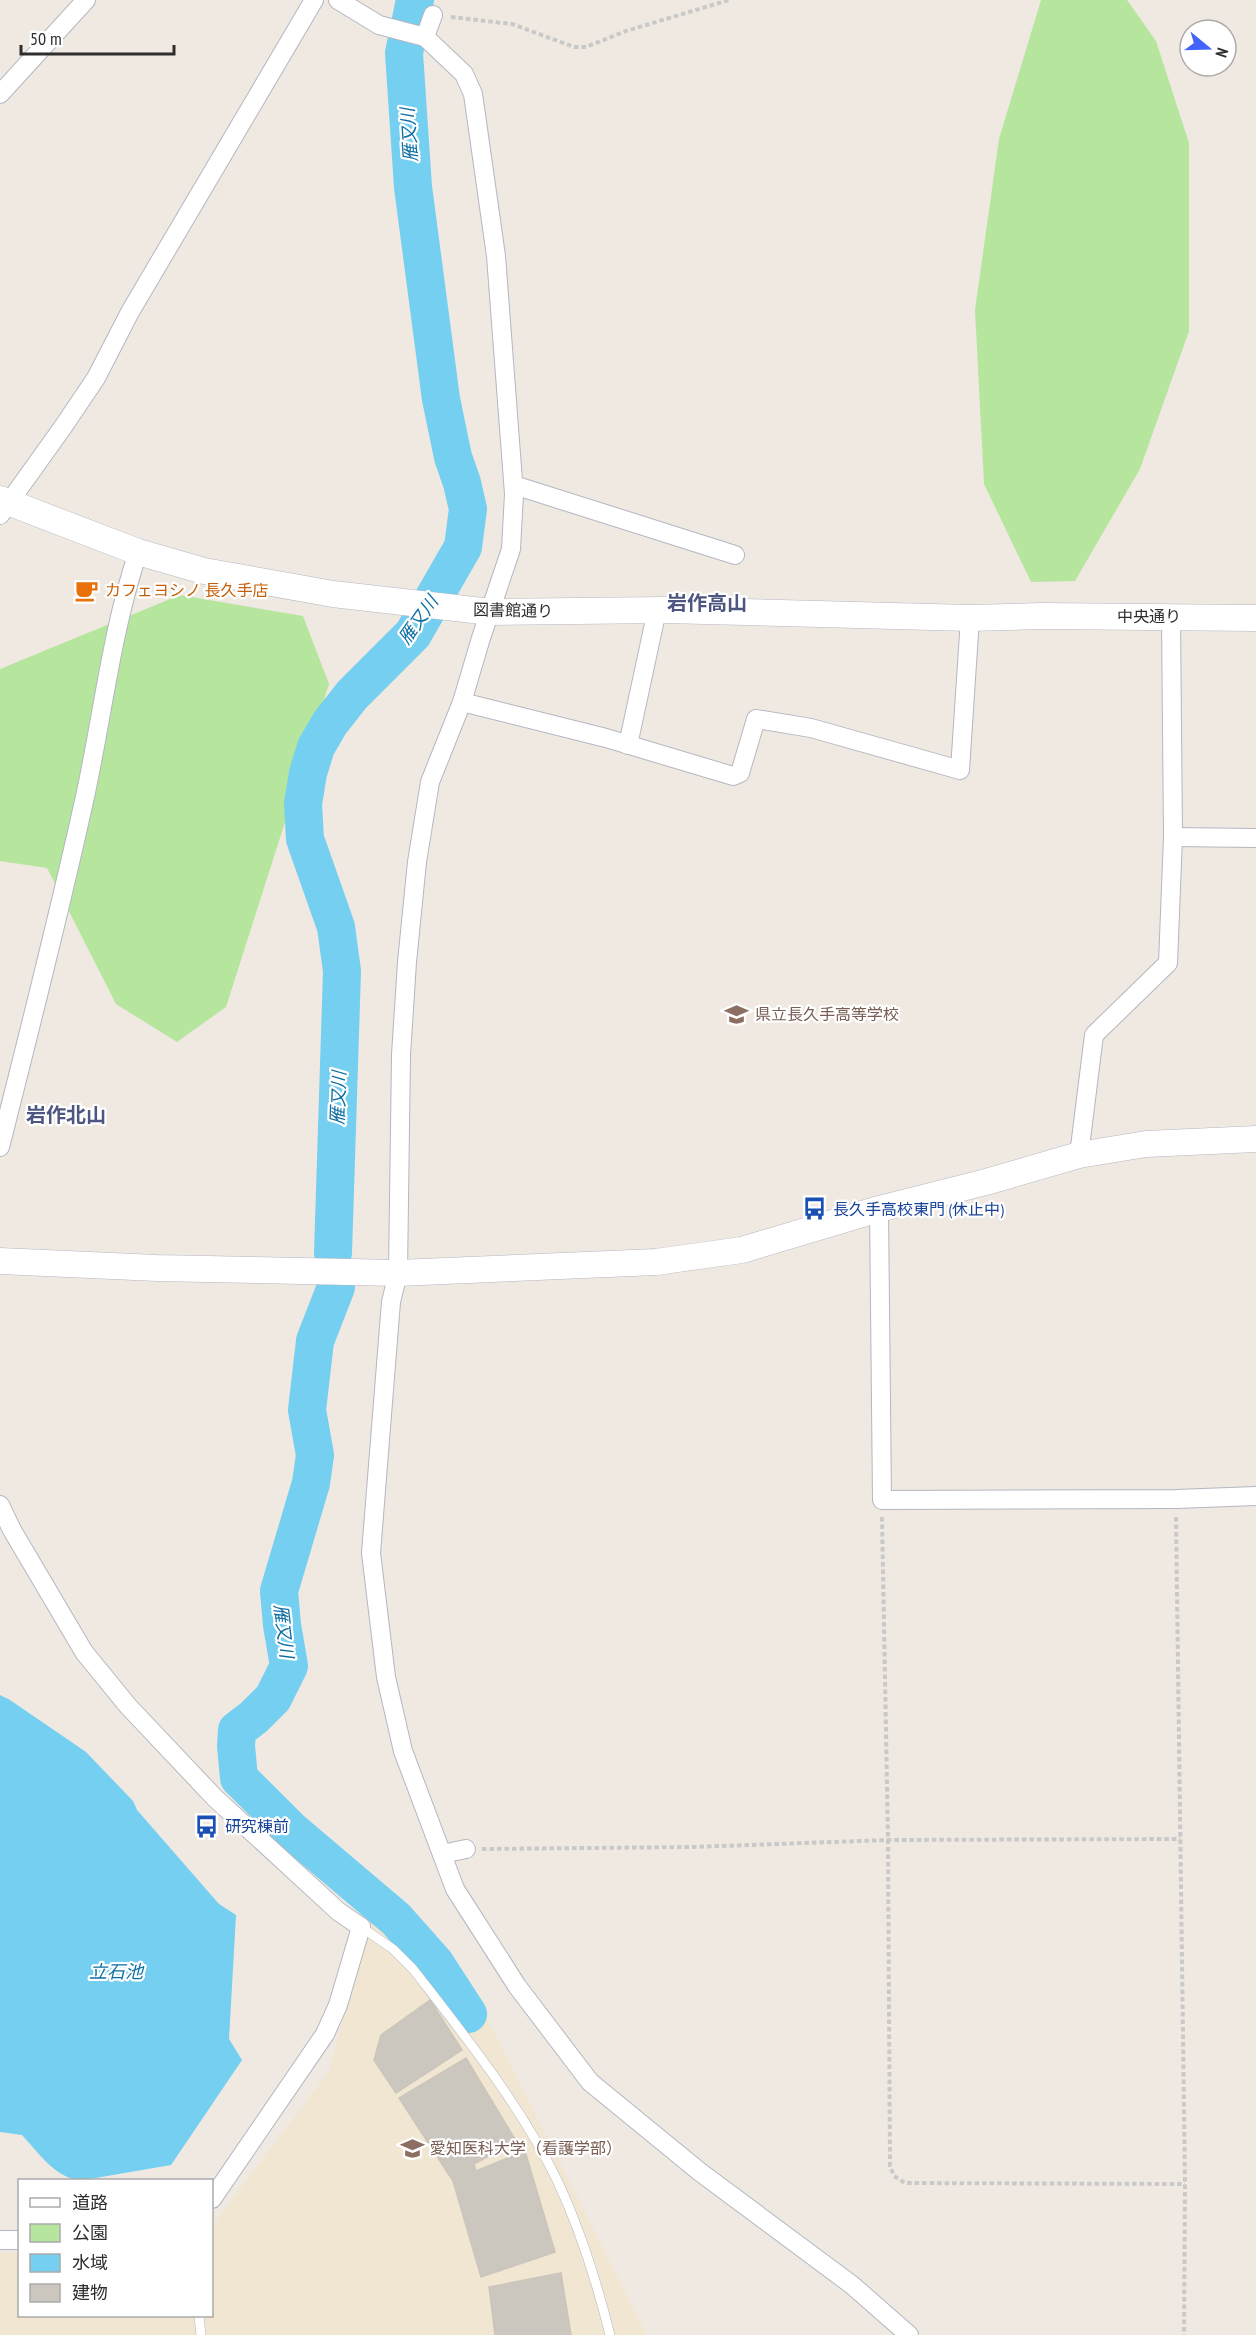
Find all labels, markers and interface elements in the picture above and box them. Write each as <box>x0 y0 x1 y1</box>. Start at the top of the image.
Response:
scale bar <box>21 18 174 56</box>
north arrow <box>1178 18 1238 78</box>
text: 50 m <box>30 27 62 50</box>
text: N <box>1211 46 1233 60</box>
water label: 雁又川 <box>396 105 422 163</box>
cafe icon: カフェヨシノ 長久手店 <box>74 577 100 603</box>
place label: カフェヨシノ 長久手店 <box>105 580 268 600</box>
water label: 雁又川 <box>393 590 444 649</box>
district label: 岩作高山 <box>667 590 747 616</box>
street label: 図書館通り <box>473 599 553 621</box>
street label: 中央通り <box>1117 606 1181 626</box>
school or university icon: 県立長久手高等学校 <box>724 1001 750 1027</box>
place label: 県立長久手高等学校 <box>755 1004 899 1024</box>
water label: 雁又川 <box>326 1069 351 1125</box>
district label: 岩作北山 <box>26 1102 106 1128</box>
bus stop icon: 長久手高校東門 (休止中) <box>802 1196 828 1222</box>
place label: 長久手高校東門 (休止中) <box>833 1199 1004 1219</box>
water label: 雁又川 <box>269 1603 299 1661</box>
bus stop icon: 研究棟前 <box>194 1813 220 1839</box>
place label: 研究棟前 <box>225 1816 289 1836</box>
water label: 立石池 <box>89 1960 145 1983</box>
school or university icon: 愛知医科大学（看護学部） <box>399 2135 425 2161</box>
place label: 愛知医科大学（看護学部） <box>430 2138 622 2158</box>
legend <box>18 2179 213 2317</box>
text: 道路 <box>72 2191 108 2214</box>
text: 公園 <box>72 2221 108 2244</box>
text: 水域 <box>72 2251 108 2274</box>
text: 建物 <box>72 2281 108 2304</box>

